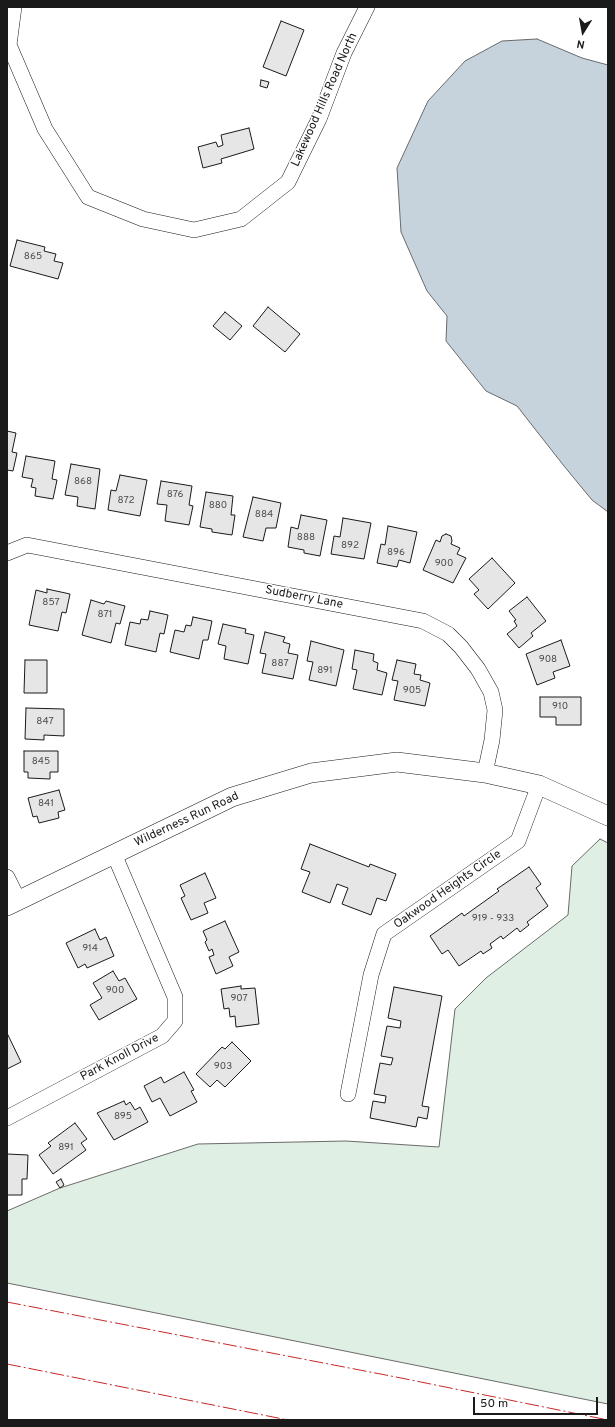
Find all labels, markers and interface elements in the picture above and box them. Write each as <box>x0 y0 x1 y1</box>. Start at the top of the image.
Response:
north arrow <box>563 12 603 52</box>
street label: Lakewood Hills Road North <box>289 31 361 169</box>
text: N <box>575 36 586 51</box>
house number: 865 <box>24 251 42 263</box>
house number: 868 <box>74 476 92 488</box>
house number: 876 <box>167 489 183 501</box>
house number: 872 <box>117 495 135 507</box>
house number: 880 <box>209 500 227 512</box>
house number: 884 <box>255 509 273 521</box>
house number: 888 <box>297 532 315 544</box>
house number: 892 <box>341 540 359 552</box>
house number: 896 <box>387 547 405 559</box>
house number: 900 <box>435 558 453 570</box>
street label: Sudberry Lane <box>264 583 344 613</box>
house number: 857 <box>42 597 60 609</box>
house number: 871 <box>97 609 113 621</box>
house number: 908 <box>539 654 557 666</box>
house number: 887 <box>271 658 289 670</box>
house number: 891 <box>317 665 333 677</box>
house number: 905 <box>403 685 421 697</box>
house number: 910 <box>552 701 568 713</box>
house number: 847 <box>36 716 54 728</box>
house number: 845 <box>32 756 50 768</box>
street label: Wilderness Run Road <box>133 789 241 851</box>
house number: 841 <box>38 798 54 810</box>
street label: Oakwood Heights Circle <box>392 847 504 933</box>
house number: 919 - 933 <box>472 913 514 925</box>
house number: 914 <box>82 943 98 955</box>
house number: 900 <box>106 985 124 997</box>
house number: 907 <box>230 993 248 1005</box>
street label: Park Knoll Drive <box>78 1031 162 1085</box>
house number: 903 <box>214 1061 232 1073</box>
house number: 895 <box>114 1111 132 1123</box>
house number: 891 <box>58 1142 74 1154</box>
scale bar <box>475 1389 600 1415</box>
text: 50 m <box>480 1396 508 1412</box>

